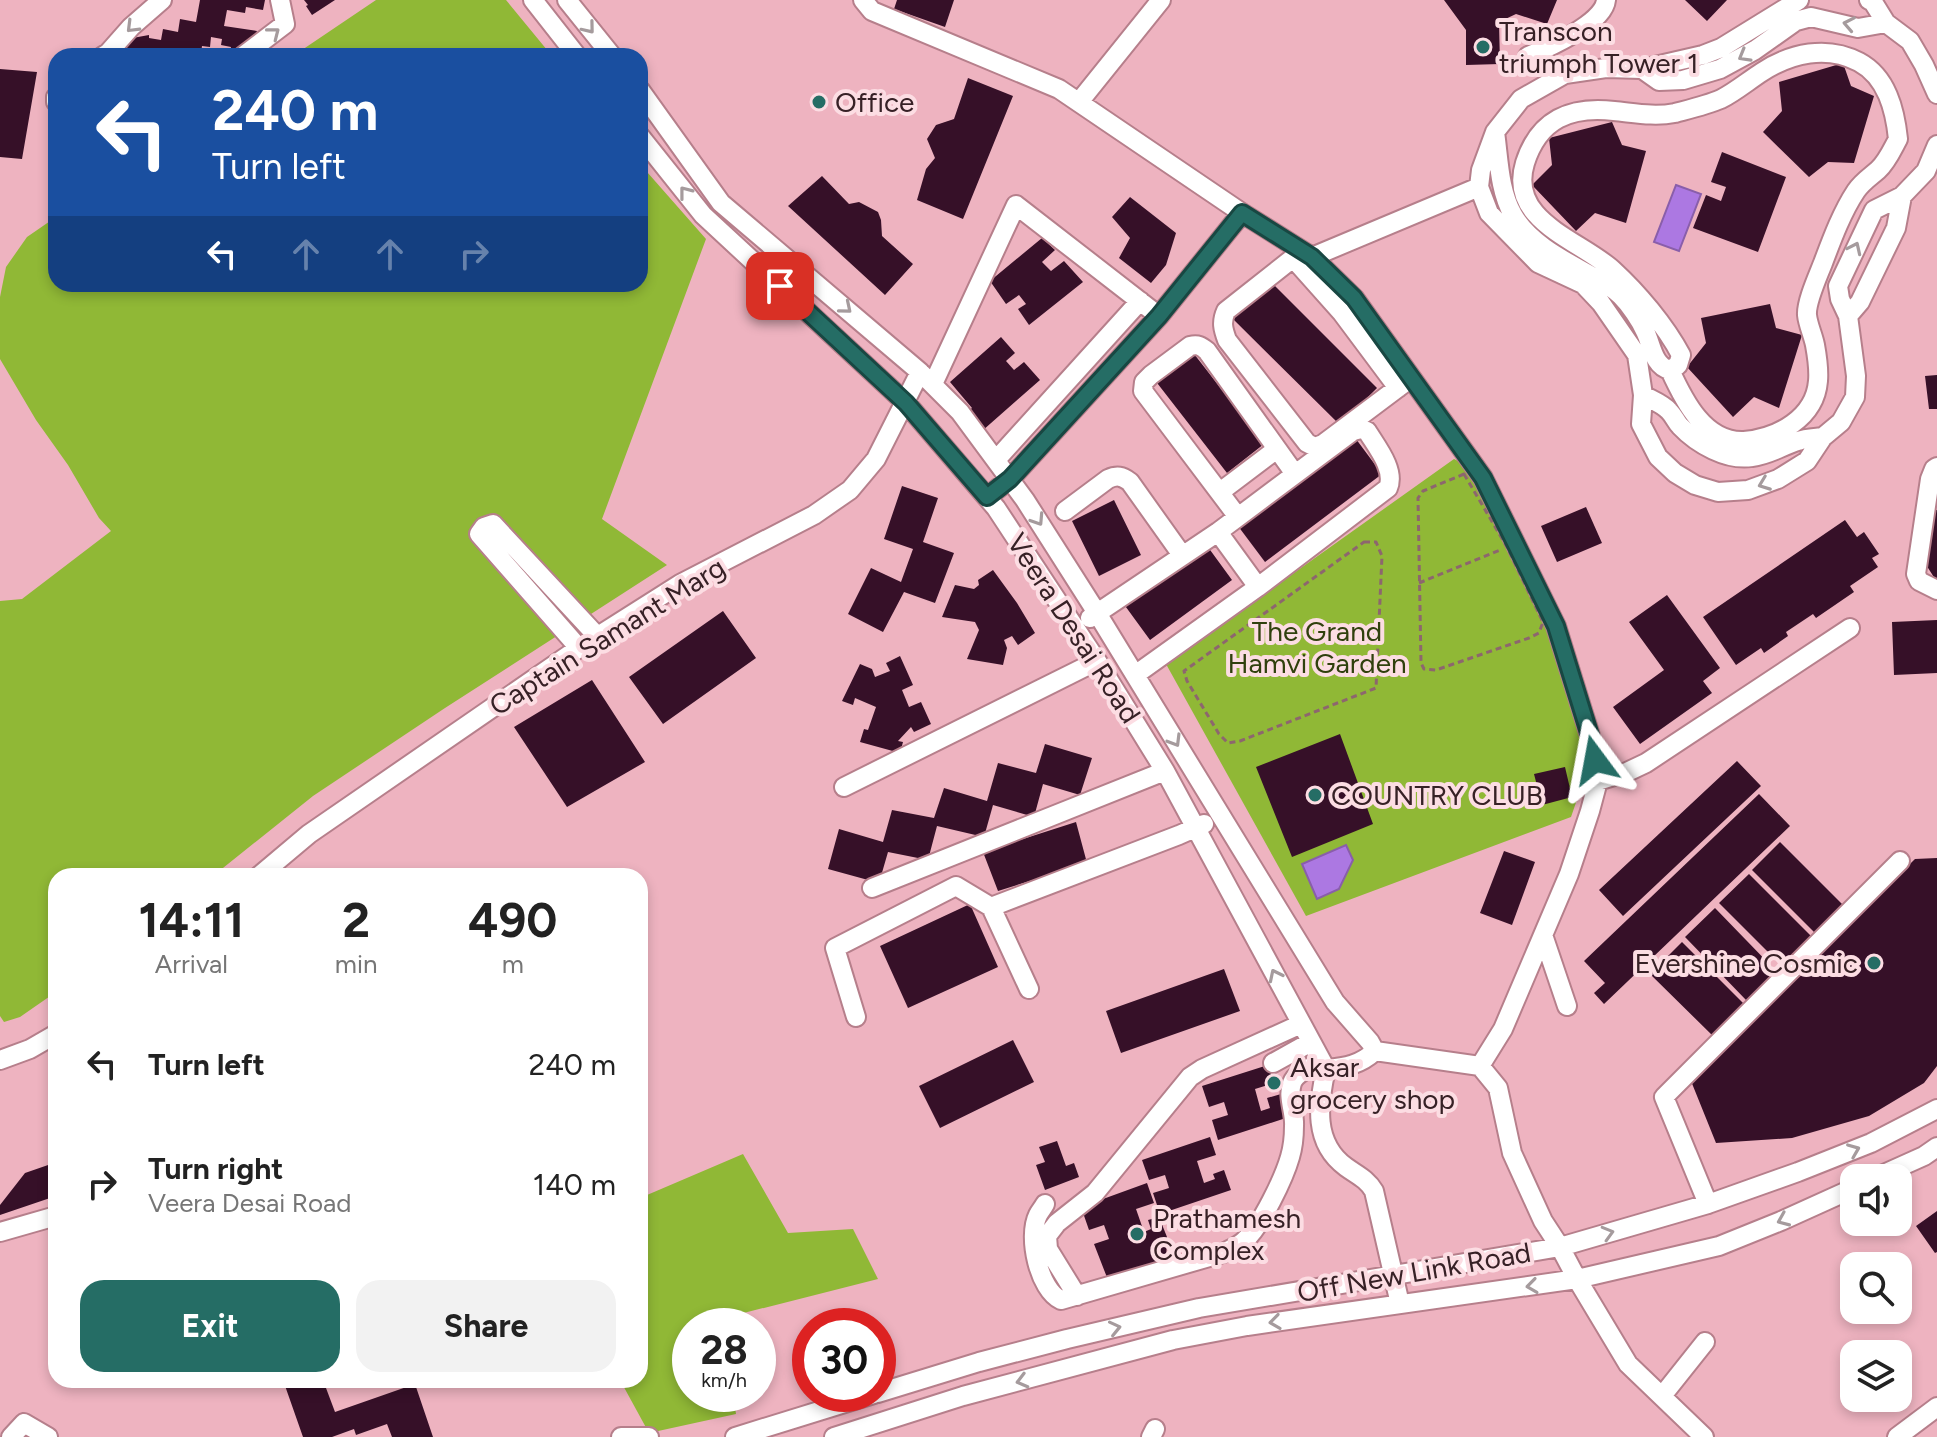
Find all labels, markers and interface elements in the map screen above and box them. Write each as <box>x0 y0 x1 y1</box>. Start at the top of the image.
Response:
place label: Transcon triumph Tower 1 <box>1499 14 1699 80</box>
one-way arrow <box>1842 16 1856 33</box>
one-way arrow <box>127 18 141 32</box>
one-way arrow <box>580 19 594 34</box>
one-way arrow <box>265 28 280 42</box>
marker: Transcon triumph Tower 1 <box>1474 38 1492 56</box>
one-way arrow <box>1738 46 1753 62</box>
text: 240 m <box>212 77 378 144</box>
icon: left <box>80 80 184 184</box>
place label: Office <box>835 85 914 119</box>
marker: Office <box>810 93 828 111</box>
text: Turn left <box>212 145 346 188</box>
one-way arrow <box>680 187 695 201</box>
icon: left <box>200 232 244 276</box>
icon: ahead <box>284 232 328 276</box>
icon: ahead <box>368 232 412 276</box>
icon: right <box>452 232 496 276</box>
one-way arrow <box>1845 242 1861 256</box>
pin <box>746 252 814 320</box>
icon: arrive <box>758 264 802 308</box>
one-way arrow <box>836 298 851 313</box>
one-way arrow <box>1758 474 1772 491</box>
one-way arrow <box>1028 511 1043 526</box>
street label: Veera Desai Road <box>1000 527 1148 729</box>
street label: Captain Samant Marg <box>483 550 731 722</box>
park label: The Grand Hamvi Garden <box>1227 614 1407 680</box>
position arrow <box>1553 718 1637 802</box>
one-way arrow <box>1166 732 1181 747</box>
place label: COUNTRY CLUB <box>1331 778 1543 812</box>
marker: COUNTRY CLUB <box>1306 786 1324 804</box>
text: 14:11 <box>139 891 244 949</box>
text: 2 <box>342 891 370 949</box>
text: 490 <box>468 891 557 949</box>
place label: Evershine Cosmic <box>1634 946 1858 980</box>
text: Arrival <box>155 948 228 980</box>
text: min <box>335 948 377 980</box>
text: m <box>502 948 524 980</box>
marker: Evershine Cosmic <box>1865 954 1883 972</box>
one-way arrow <box>1269 968 1285 983</box>
icon: left <box>80 1042 124 1086</box>
text: Turn left <box>148 1046 265 1083</box>
text: 240 m <box>528 1046 616 1083</box>
place label: Aksar grocery shop <box>1290 1050 1455 1116</box>
marker: Aksar grocery shop <box>1265 1074 1283 1092</box>
one-way arrow <box>1846 1143 1860 1160</box>
text: Turn right <box>148 1150 283 1187</box>
icon: right <box>80 1162 124 1206</box>
map controls <box>1840 1164 1912 1412</box>
button: sound <box>1840 1164 1912 1236</box>
text: 140 m <box>533 1166 616 1203</box>
text: Veera Desai Road <box>148 1187 352 1219</box>
place label: Prathamesh Complex <box>1153 1201 1301 1267</box>
one-way arrow <box>1777 1210 1791 1226</box>
marker: Prathamesh Complex <box>1128 1225 1146 1243</box>
one-way arrow <box>1601 1226 1615 1242</box>
street label: Off New Link Road <box>1295 1235 1533 1309</box>
button: search <box>1840 1252 1912 1324</box>
one-way arrow <box>1526 1277 1539 1294</box>
button: Exit <box>80 1280 340 1372</box>
button: Share <box>356 1280 616 1372</box>
speed limit sign: 30 <box>792 1308 896 1412</box>
one-way arrow <box>1268 1313 1282 1330</box>
one-way arrow <box>1108 1320 1121 1337</box>
text: 28 <box>700 1326 748 1374</box>
button: layers <box>1840 1340 1912 1412</box>
text: km/h <box>701 1368 747 1392</box>
one-way arrow <box>1015 1371 1029 1388</box>

